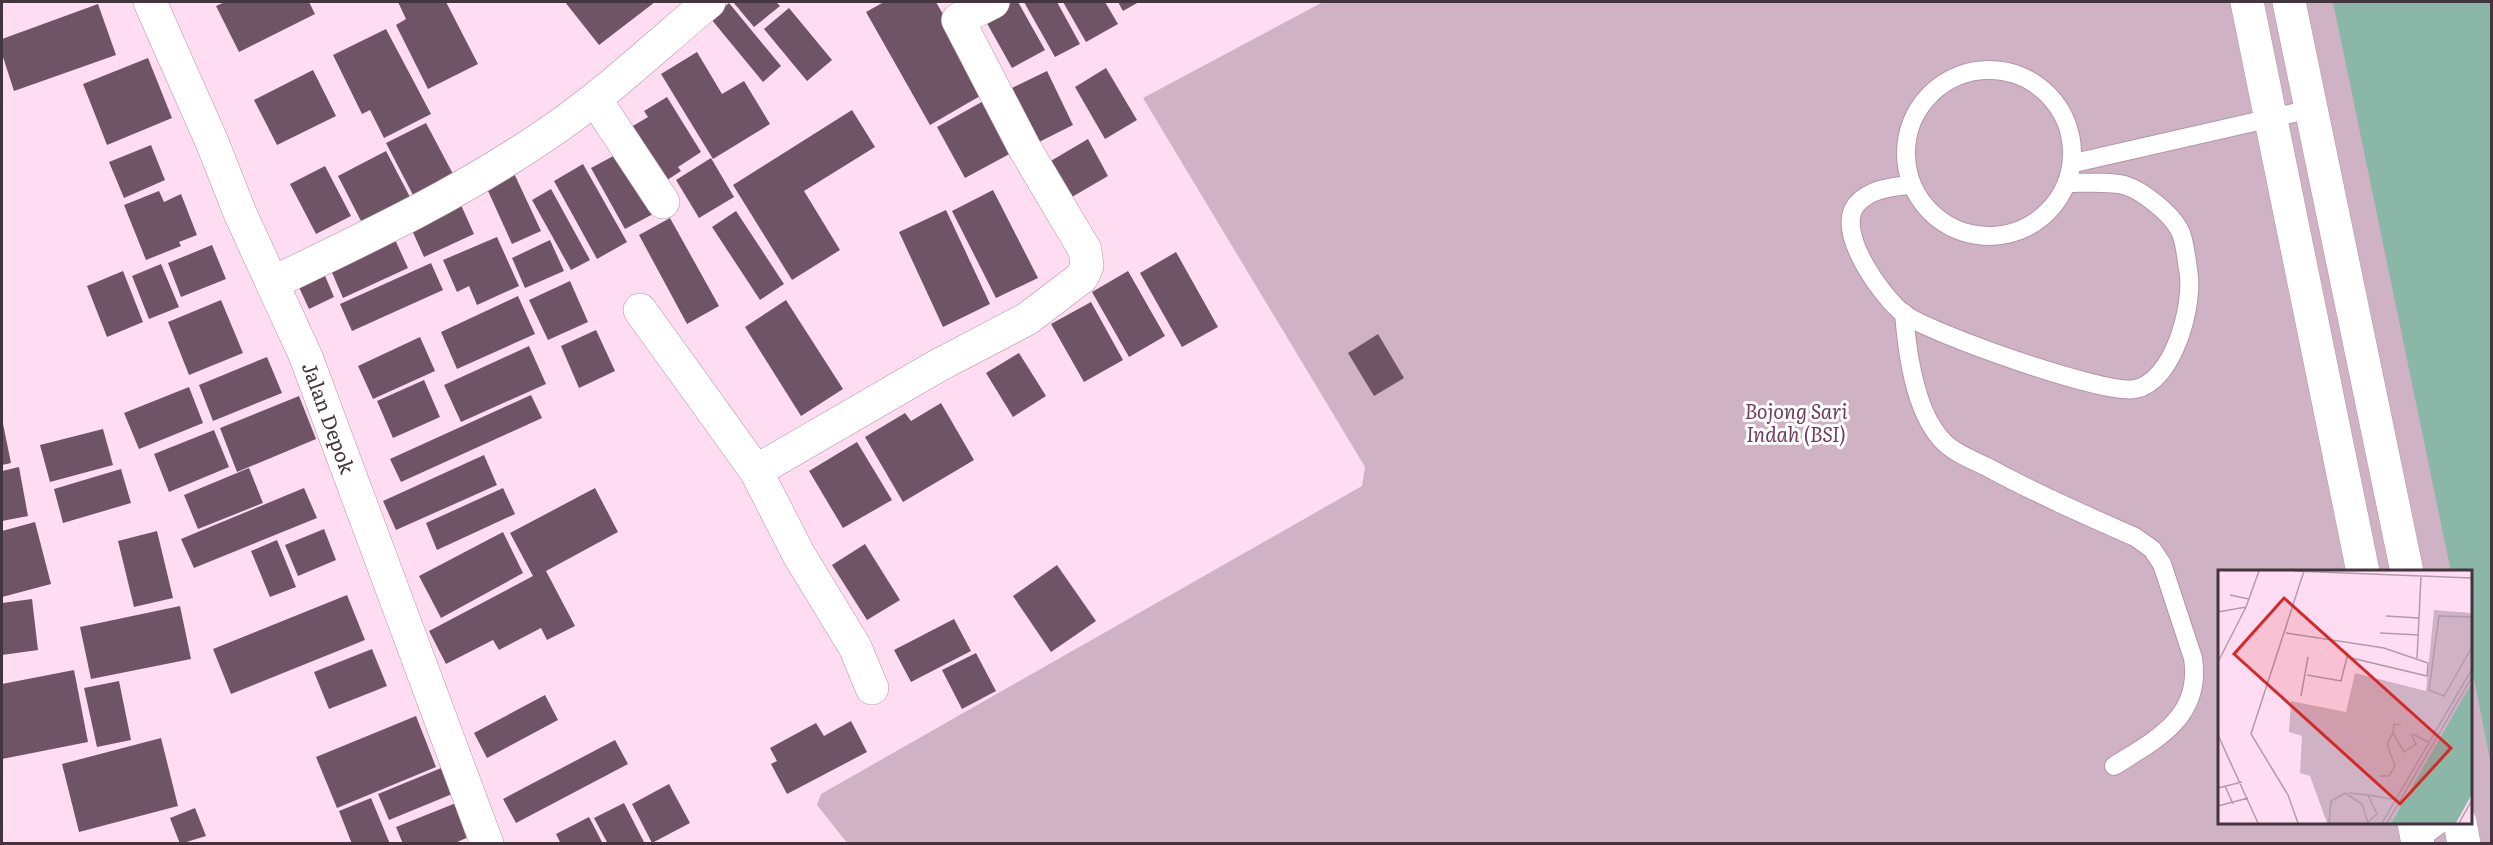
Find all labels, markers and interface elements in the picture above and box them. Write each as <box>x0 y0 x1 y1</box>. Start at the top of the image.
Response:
street label: Jalan Depok <box>296 357 364 478</box>
park label: Bojong Sari Indah (BSI) <box>1745 395 1848 448</box>
inset map <box>2218 570 2472 824</box>

